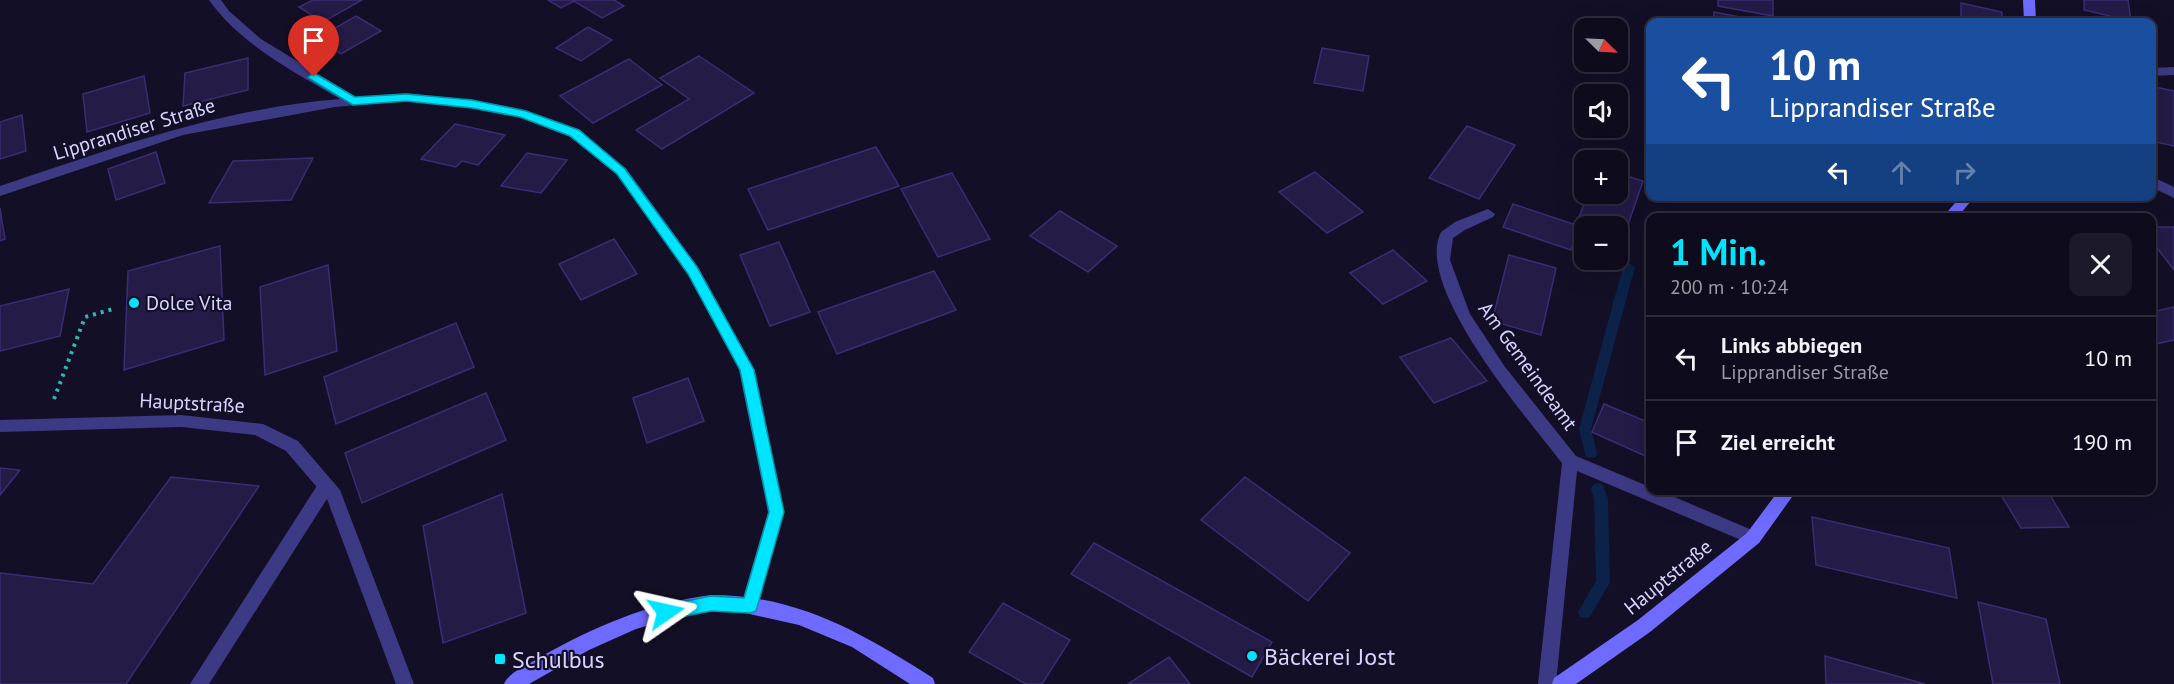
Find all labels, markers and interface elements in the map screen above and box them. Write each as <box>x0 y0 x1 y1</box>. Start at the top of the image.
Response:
pin <box>288 15 339 77</box>
north arrow <box>1574 18 1628 72</box>
map controls <box>1574 18 1628 270</box>
icon: arrive <box>297 24 330 57</box>
text: 10 m <box>1769 37 1861 92</box>
icon: left <box>1670 42 1748 120</box>
button: sound <box>1574 84 1628 138</box>
text: Lipprandiser Straße <box>1769 90 1996 124</box>
street label: Lipprandiser Straße <box>50 92 218 166</box>
button: + <box>1574 150 1628 204</box>
icon: left <box>1822 156 1855 189</box>
icon: ahead <box>1885 156 1918 189</box>
icon: right <box>1948 156 1981 189</box>
button: − <box>1574 216 1628 270</box>
text: 1 Min. <box>1670 228 1766 275</box>
button: close <box>2069 233 2132 296</box>
text: 200 m · 10:24 <box>1670 274 1788 300</box>
place label: Dolce Vita <box>146 290 233 316</box>
marker: Dolce Vita <box>127 296 141 310</box>
street label: Am Gemeindeamt <box>1473 297 1583 435</box>
text: Links abbiegen <box>1721 331 1862 359</box>
icon: left <box>1670 342 1703 375</box>
text: 10 m <box>2084 344 2132 372</box>
text: Lipprandiser Straße <box>1721 359 1889 385</box>
street label: Hauptstraße <box>139 387 245 419</box>
icon: arrive <box>1670 426 1703 459</box>
text: Ziel erreicht <box>1721 428 1835 456</box>
text: 190 m <box>2072 428 2132 456</box>
street label: Hauptstraße <box>1619 534 1717 620</box>
position arrow <box>634 580 698 644</box>
place label: Bäckerei Jost <box>1264 641 1395 672</box>
place label: Schulbus <box>512 644 605 675</box>
marker: Bäckerei Jost <box>1245 649 1259 663</box>
marker: Schulbus <box>493 652 507 666</box>

